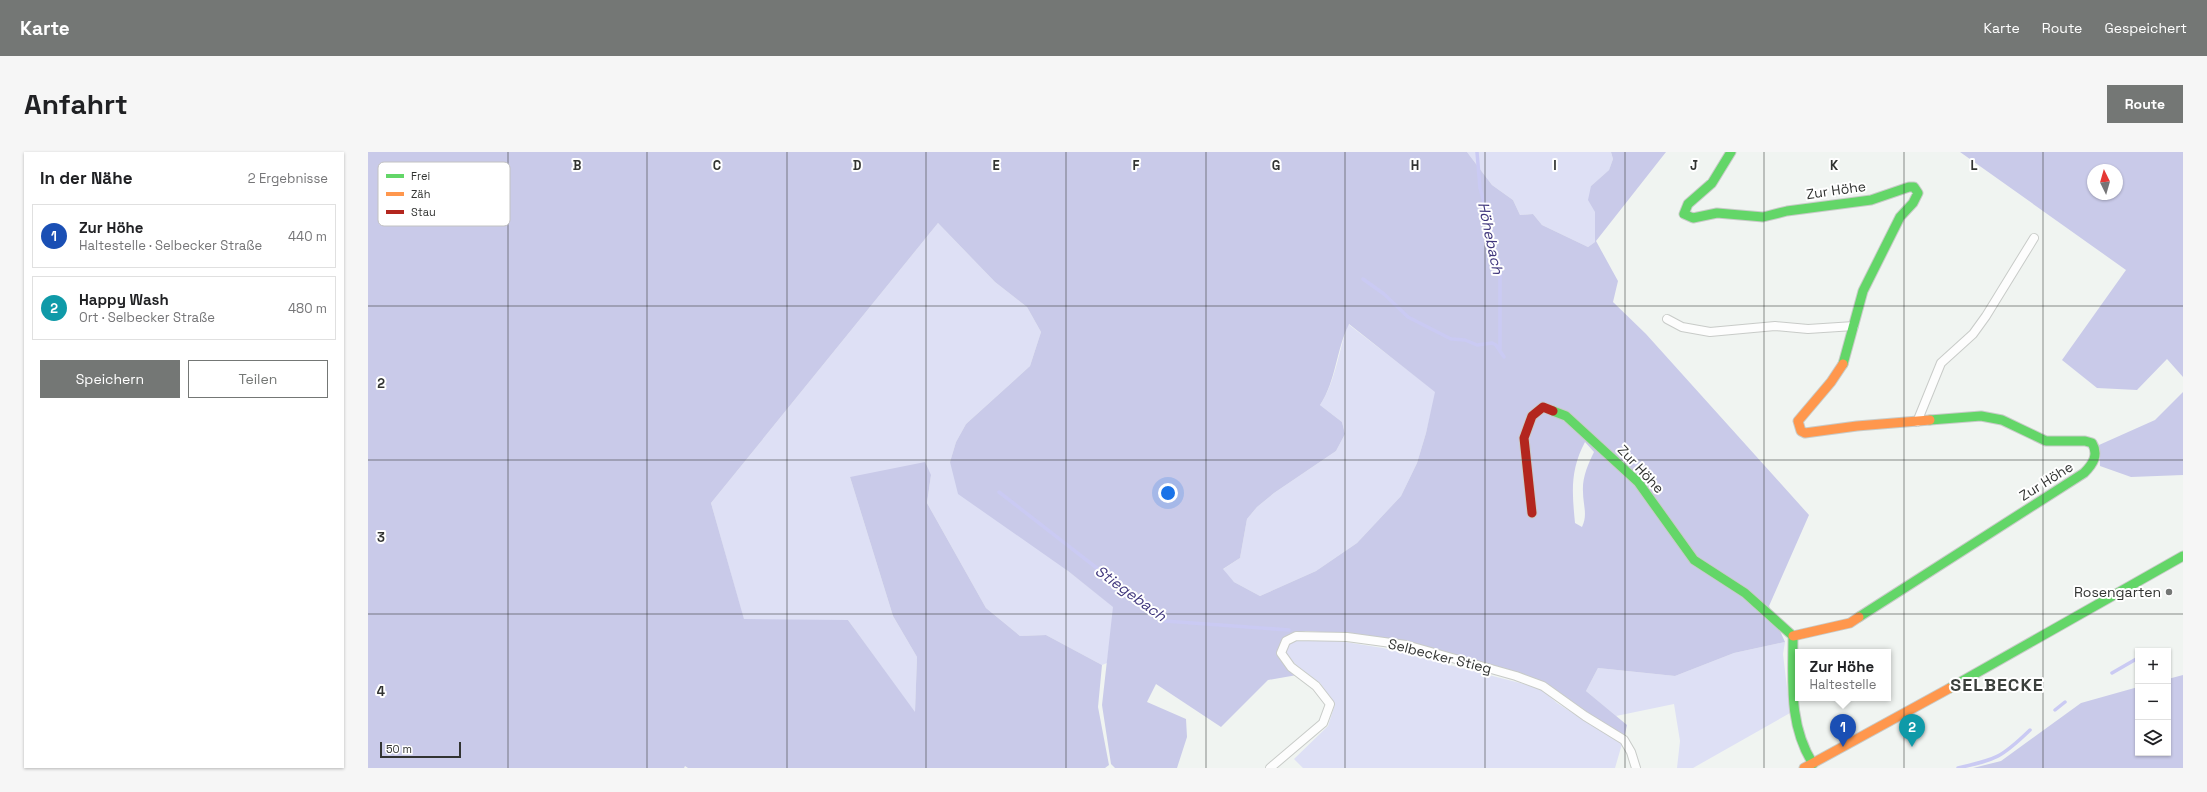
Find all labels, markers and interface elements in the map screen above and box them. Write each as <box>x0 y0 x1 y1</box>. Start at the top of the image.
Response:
text: Karte <box>20 16 70 41</box>
text: Karte <box>1984 19 2020 37</box>
text: Route <box>2042 19 2082 37</box>
text: Gespeichert <box>2104 19 2187 37</box>
button: Route <box>2107 85 2183 123</box>
text: Anfahrt <box>24 86 128 122</box>
text: B <box>573 157 582 174</box>
text: C <box>713 157 721 174</box>
text: D <box>853 157 862 174</box>
text: E <box>992 157 1000 174</box>
text: F <box>1133 157 1140 174</box>
text: G <box>1272 157 1280 174</box>
text: H <box>1411 157 1419 174</box>
text: I <box>1553 157 1557 174</box>
text: J <box>1690 157 1698 174</box>
text: K <box>1830 157 1839 174</box>
text: L <box>1970 157 1978 174</box>
legend <box>378 162 510 226</box>
north arrow <box>2087 164 2123 200</box>
text: In der Nähe <box>40 167 132 189</box>
text: Frei <box>411 169 430 183</box>
text: 2 Ergebnisse <box>248 170 328 187</box>
street label: Zur Höhe <box>1805 177 1867 203</box>
text: Zäh <box>411 187 430 201</box>
water label: Höhebach <box>1474 200 1508 277</box>
text: Stau <box>411 205 436 219</box>
text: Zur Höhe <box>79 218 143 237</box>
text: 1 <box>51 228 57 245</box>
text: 440 m <box>288 228 327 245</box>
text: Haltestelle · Selbecker Straße <box>79 237 262 254</box>
text: Happy Wash <box>79 290 169 309</box>
text: 2 <box>50 300 58 317</box>
text: 480 m <box>288 300 327 317</box>
text: Ort · Selbecker Straße <box>79 309 215 326</box>
button: Speichern <box>40 360 180 398</box>
button: Teilen <box>188 360 328 398</box>
text: 2 <box>377 375 385 392</box>
street label: Zur Höhe <box>1614 441 1668 497</box>
street label: Zur Höhe <box>2016 457 2076 505</box>
your location <box>1158 483 1178 503</box>
text: 3 <box>377 529 385 546</box>
water label: Stiegebach <box>1092 561 1171 626</box>
place label: Rosengarten <box>2074 583 2161 601</box>
marker: Rosengarten <box>2164 587 2174 597</box>
street label: Selbecker Stieg <box>1386 634 1494 678</box>
map controls <box>2135 648 2171 756</box>
button: + <box>2135 648 2171 684</box>
popup <box>1795 649 1891 701</box>
text: Zur Höhe <box>1810 657 1874 676</box>
district label: SELBECKE <box>1950 673 2044 696</box>
text: Haltestelle <box>1810 676 1876 693</box>
text: 4 <box>377 683 385 700</box>
button: − <box>2135 684 2171 720</box>
pin: 1 <box>1830 714 1856 747</box>
pin: 2 <box>1899 714 1925 747</box>
button: layers <box>2135 720 2171 756</box>
scale bar <box>380 740 461 759</box>
text: 50 m <box>386 742 412 756</box>

